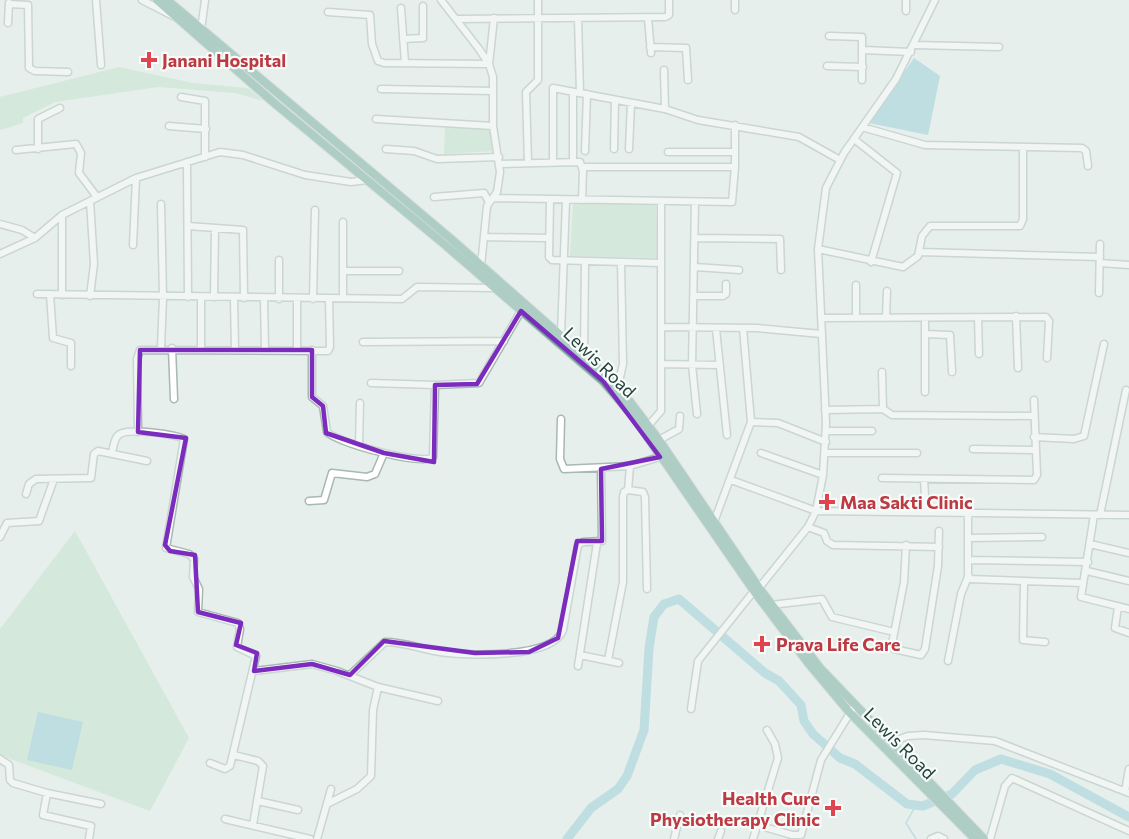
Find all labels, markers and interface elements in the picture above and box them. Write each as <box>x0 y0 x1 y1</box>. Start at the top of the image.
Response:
place label: Janani Hospital <box>162 49 286 71</box>
marker: Janani Hospital <box>140 51 158 69</box>
street label: Lewis Road <box>559 322 641 402</box>
place label: Maa Sakti Clinic <box>840 491 973 513</box>
marker: Maa Sakti Clinic <box>818 493 836 511</box>
place label: Prava Life Care <box>776 633 901 655</box>
marker: Prava Life Care <box>753 635 771 653</box>
street label: Lewis Road <box>860 703 940 783</box>
place label: Health Cure Physiotherapy Clinic <box>650 787 820 830</box>
marker: Health Cure Physiotherapy Clinic <box>824 799 842 817</box>

